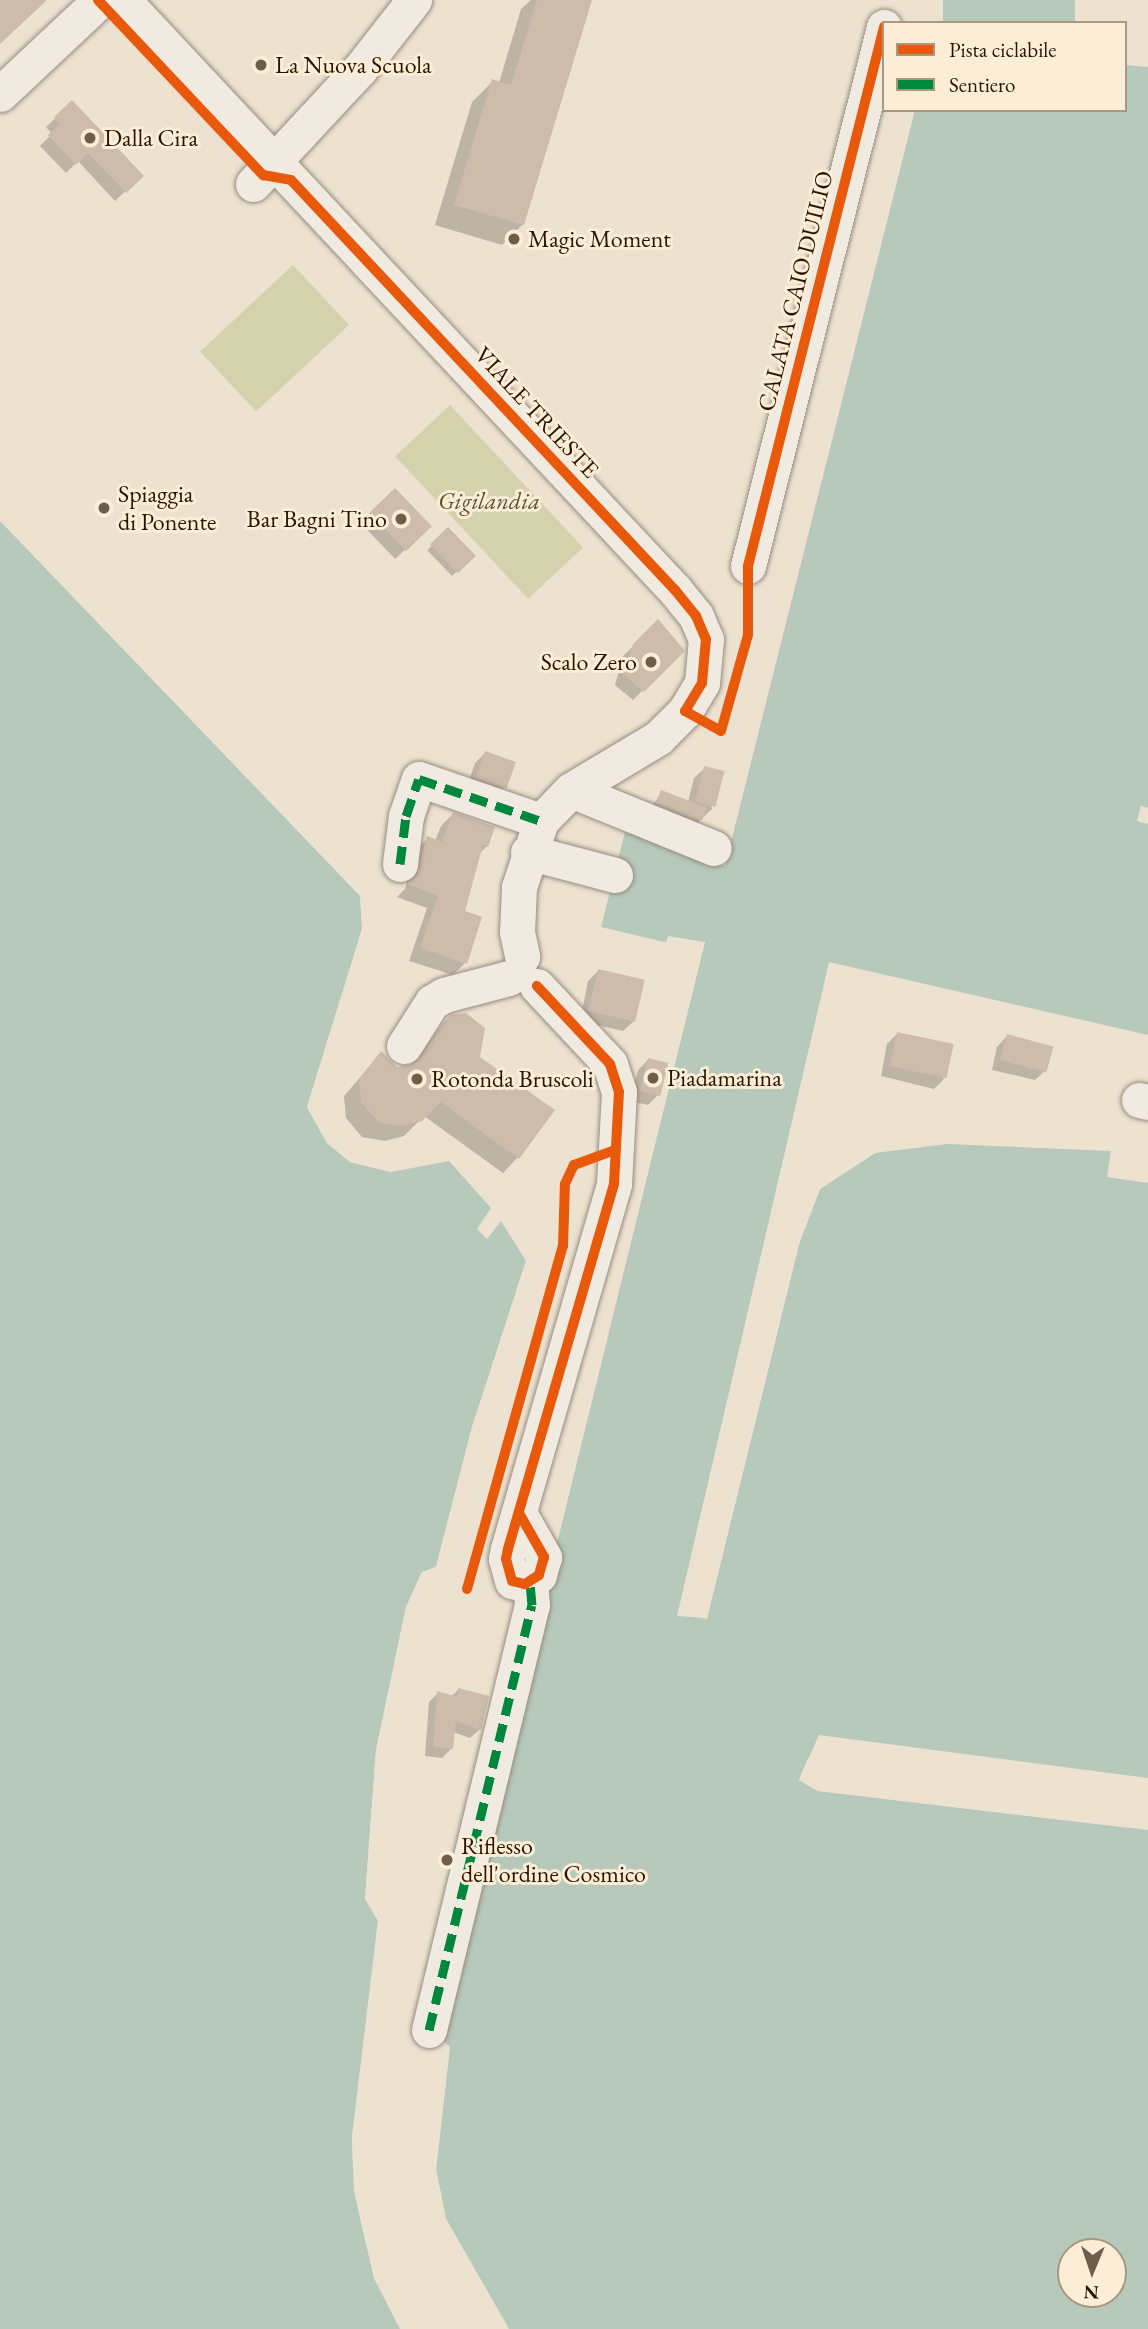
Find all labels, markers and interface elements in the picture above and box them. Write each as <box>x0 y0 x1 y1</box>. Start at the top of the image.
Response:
legend <box>882 21 1127 112</box>
text: Pista ciclabile <box>949 36 1057 63</box>
place label: La Nuova Scuola <box>275 51 432 79</box>
marker: La Nuova Scuola <box>253 57 269 73</box>
text: Sentiero <box>949 71 1015 98</box>
place label: Dalla Cira <box>104 124 198 152</box>
marker: Dalla Cira <box>82 130 98 146</box>
street label: CALATA CAIO DUILIO <box>751 168 839 414</box>
place label: Magic Moment <box>528 225 671 253</box>
marker: Magic Moment <box>506 231 522 247</box>
street label: VIALE TRIESTE <box>469 340 605 484</box>
place label: Spiaggia di Ponente <box>118 480 216 536</box>
park label: Gigilandia <box>438 487 540 515</box>
marker: Spiaggia di Ponente <box>96 500 112 516</box>
place label: Bar Bagni Tino <box>247 505 387 533</box>
marker: Bar Bagni Tino <box>393 511 409 527</box>
place label: Scalo Zero <box>541 648 637 676</box>
marker: Scalo Zero <box>643 654 659 670</box>
place label: Piadamarina <box>667 1064 782 1092</box>
place label: Rotonda Bruscoli <box>431 1065 594 1093</box>
marker: Piadamarina <box>645 1070 661 1086</box>
marker: Rotonda Bruscoli <box>409 1071 425 1087</box>
place label: Riflesso dell'ordine Cosmico <box>461 1832 646 1888</box>
marker: Riflesso dell'ordine Cosmico <box>439 1852 455 1868</box>
north arrow <box>1057 2238 1127 2308</box>
text: N <box>1083 2280 1099 2305</box>

